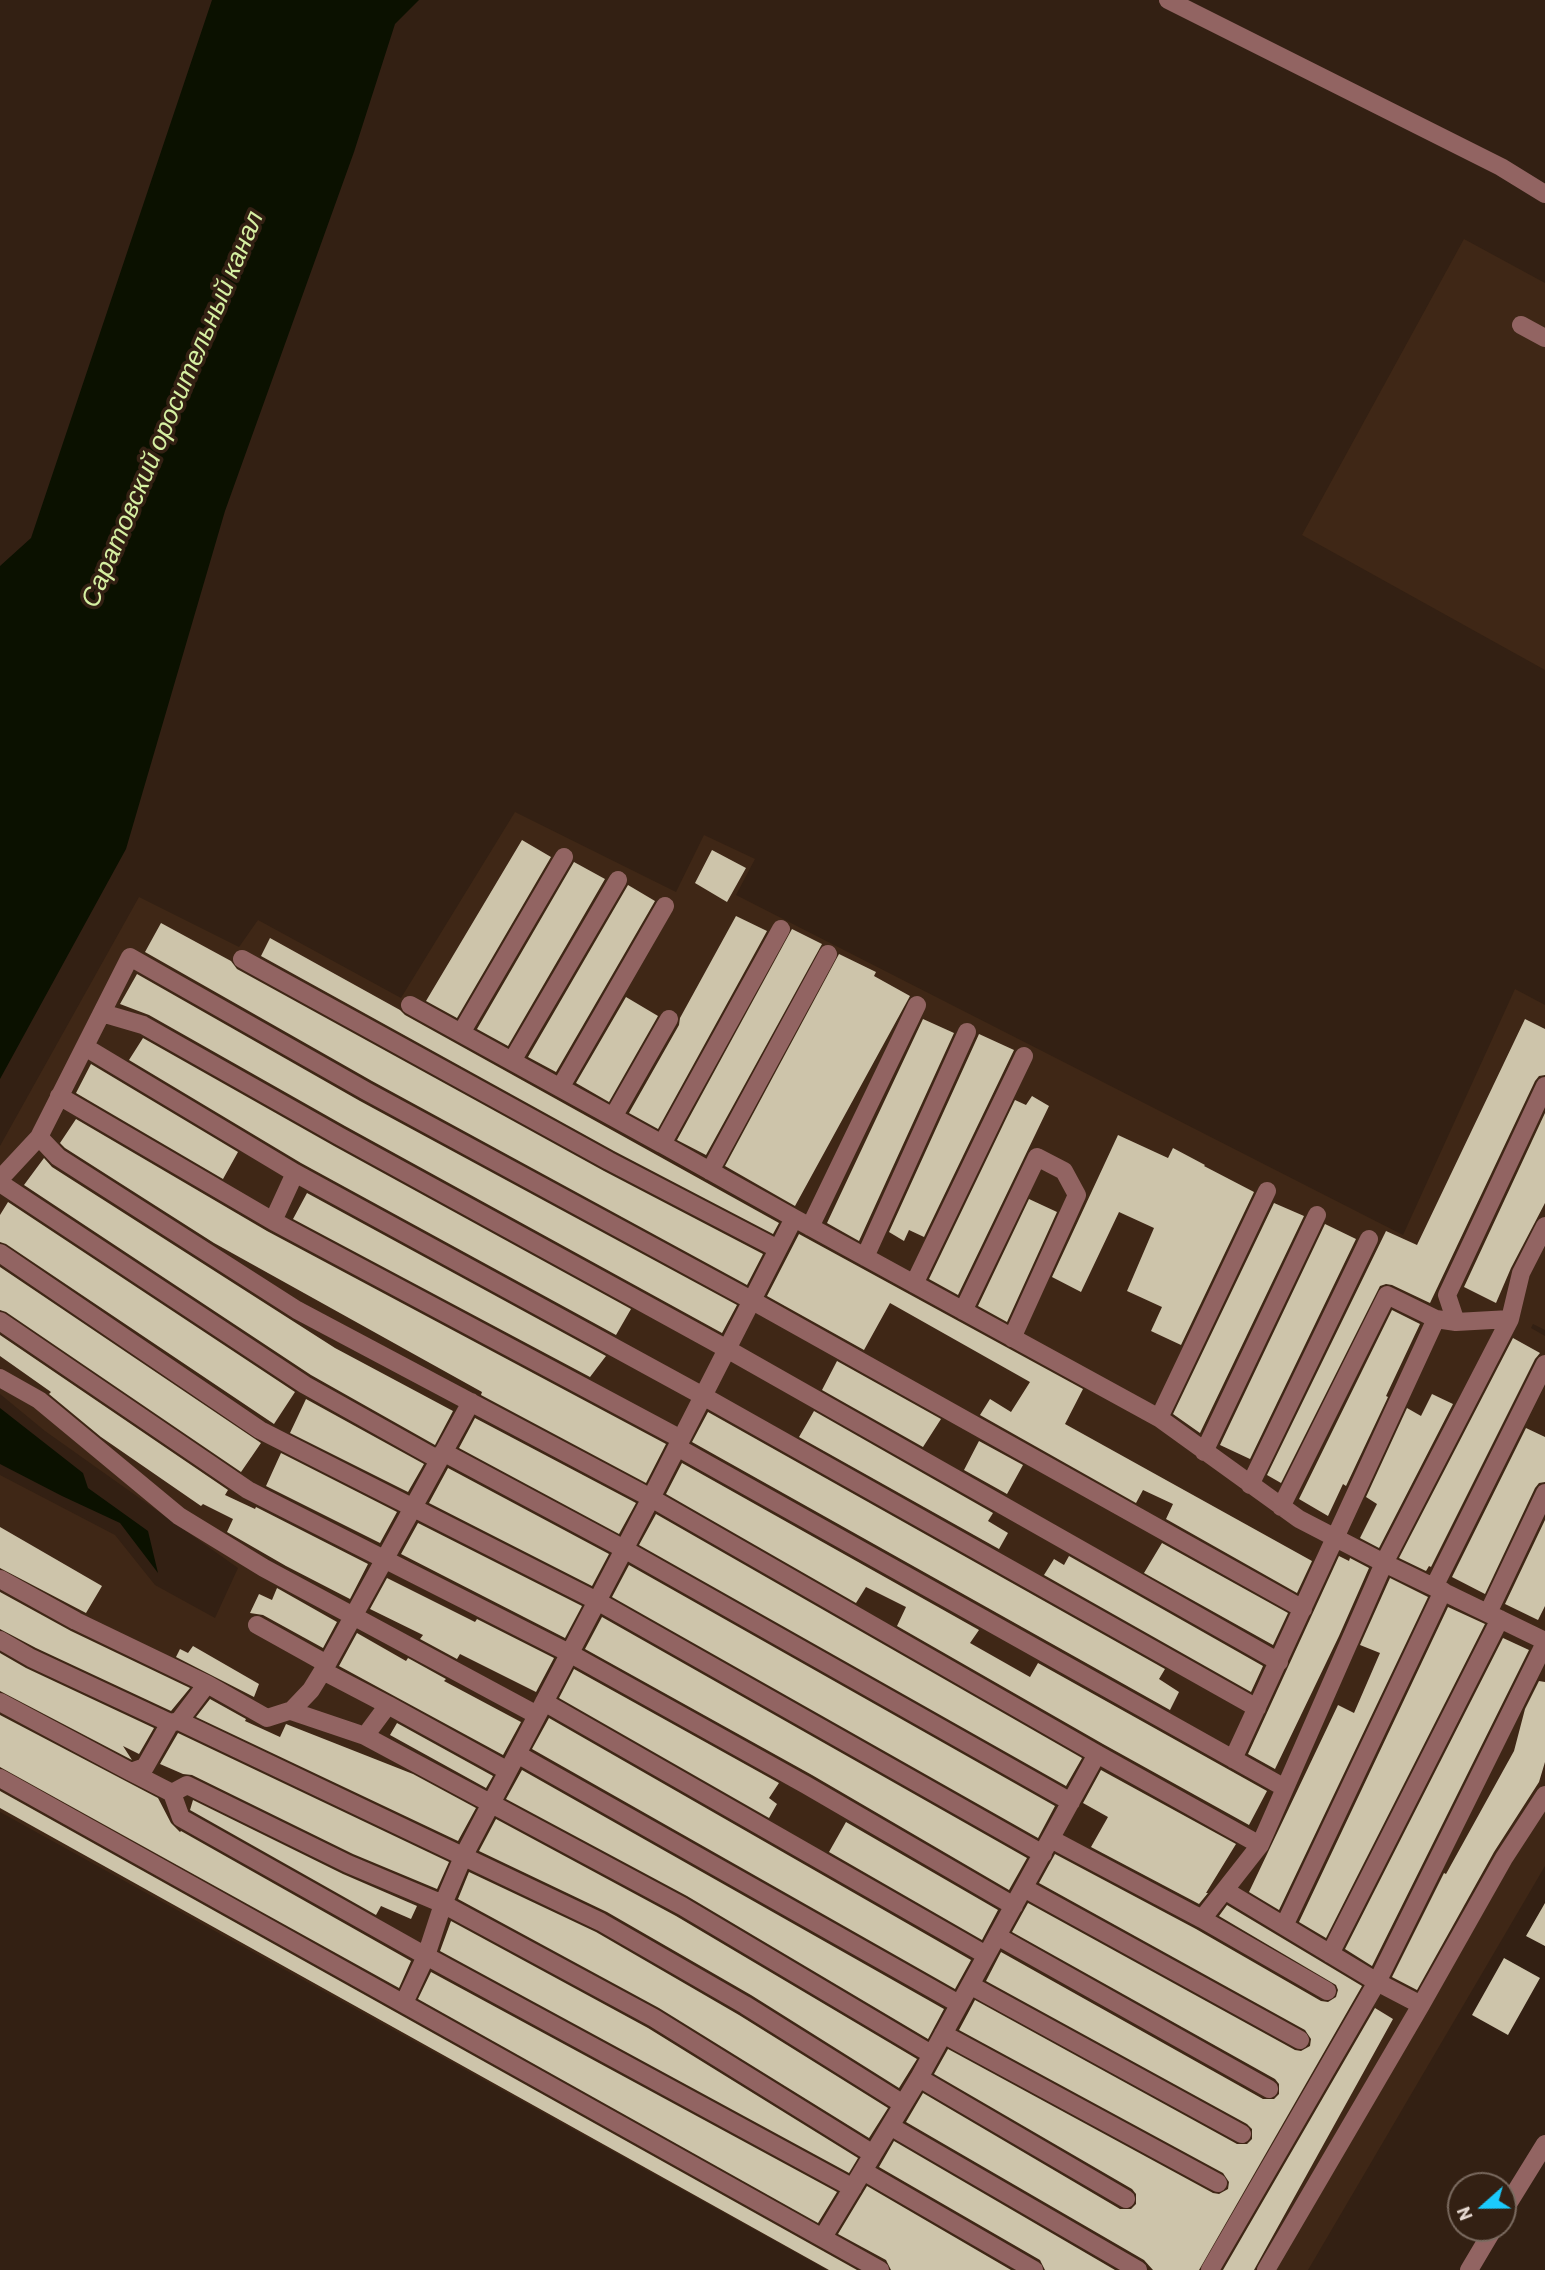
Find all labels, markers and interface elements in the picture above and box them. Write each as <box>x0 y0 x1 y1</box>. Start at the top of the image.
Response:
water label: Саратовский оросительный канал <box>74 206 270 612</box>
north arrow <box>1447 2172 1517 2242</box>
text: N <box>1451 2204 1477 2224</box>

